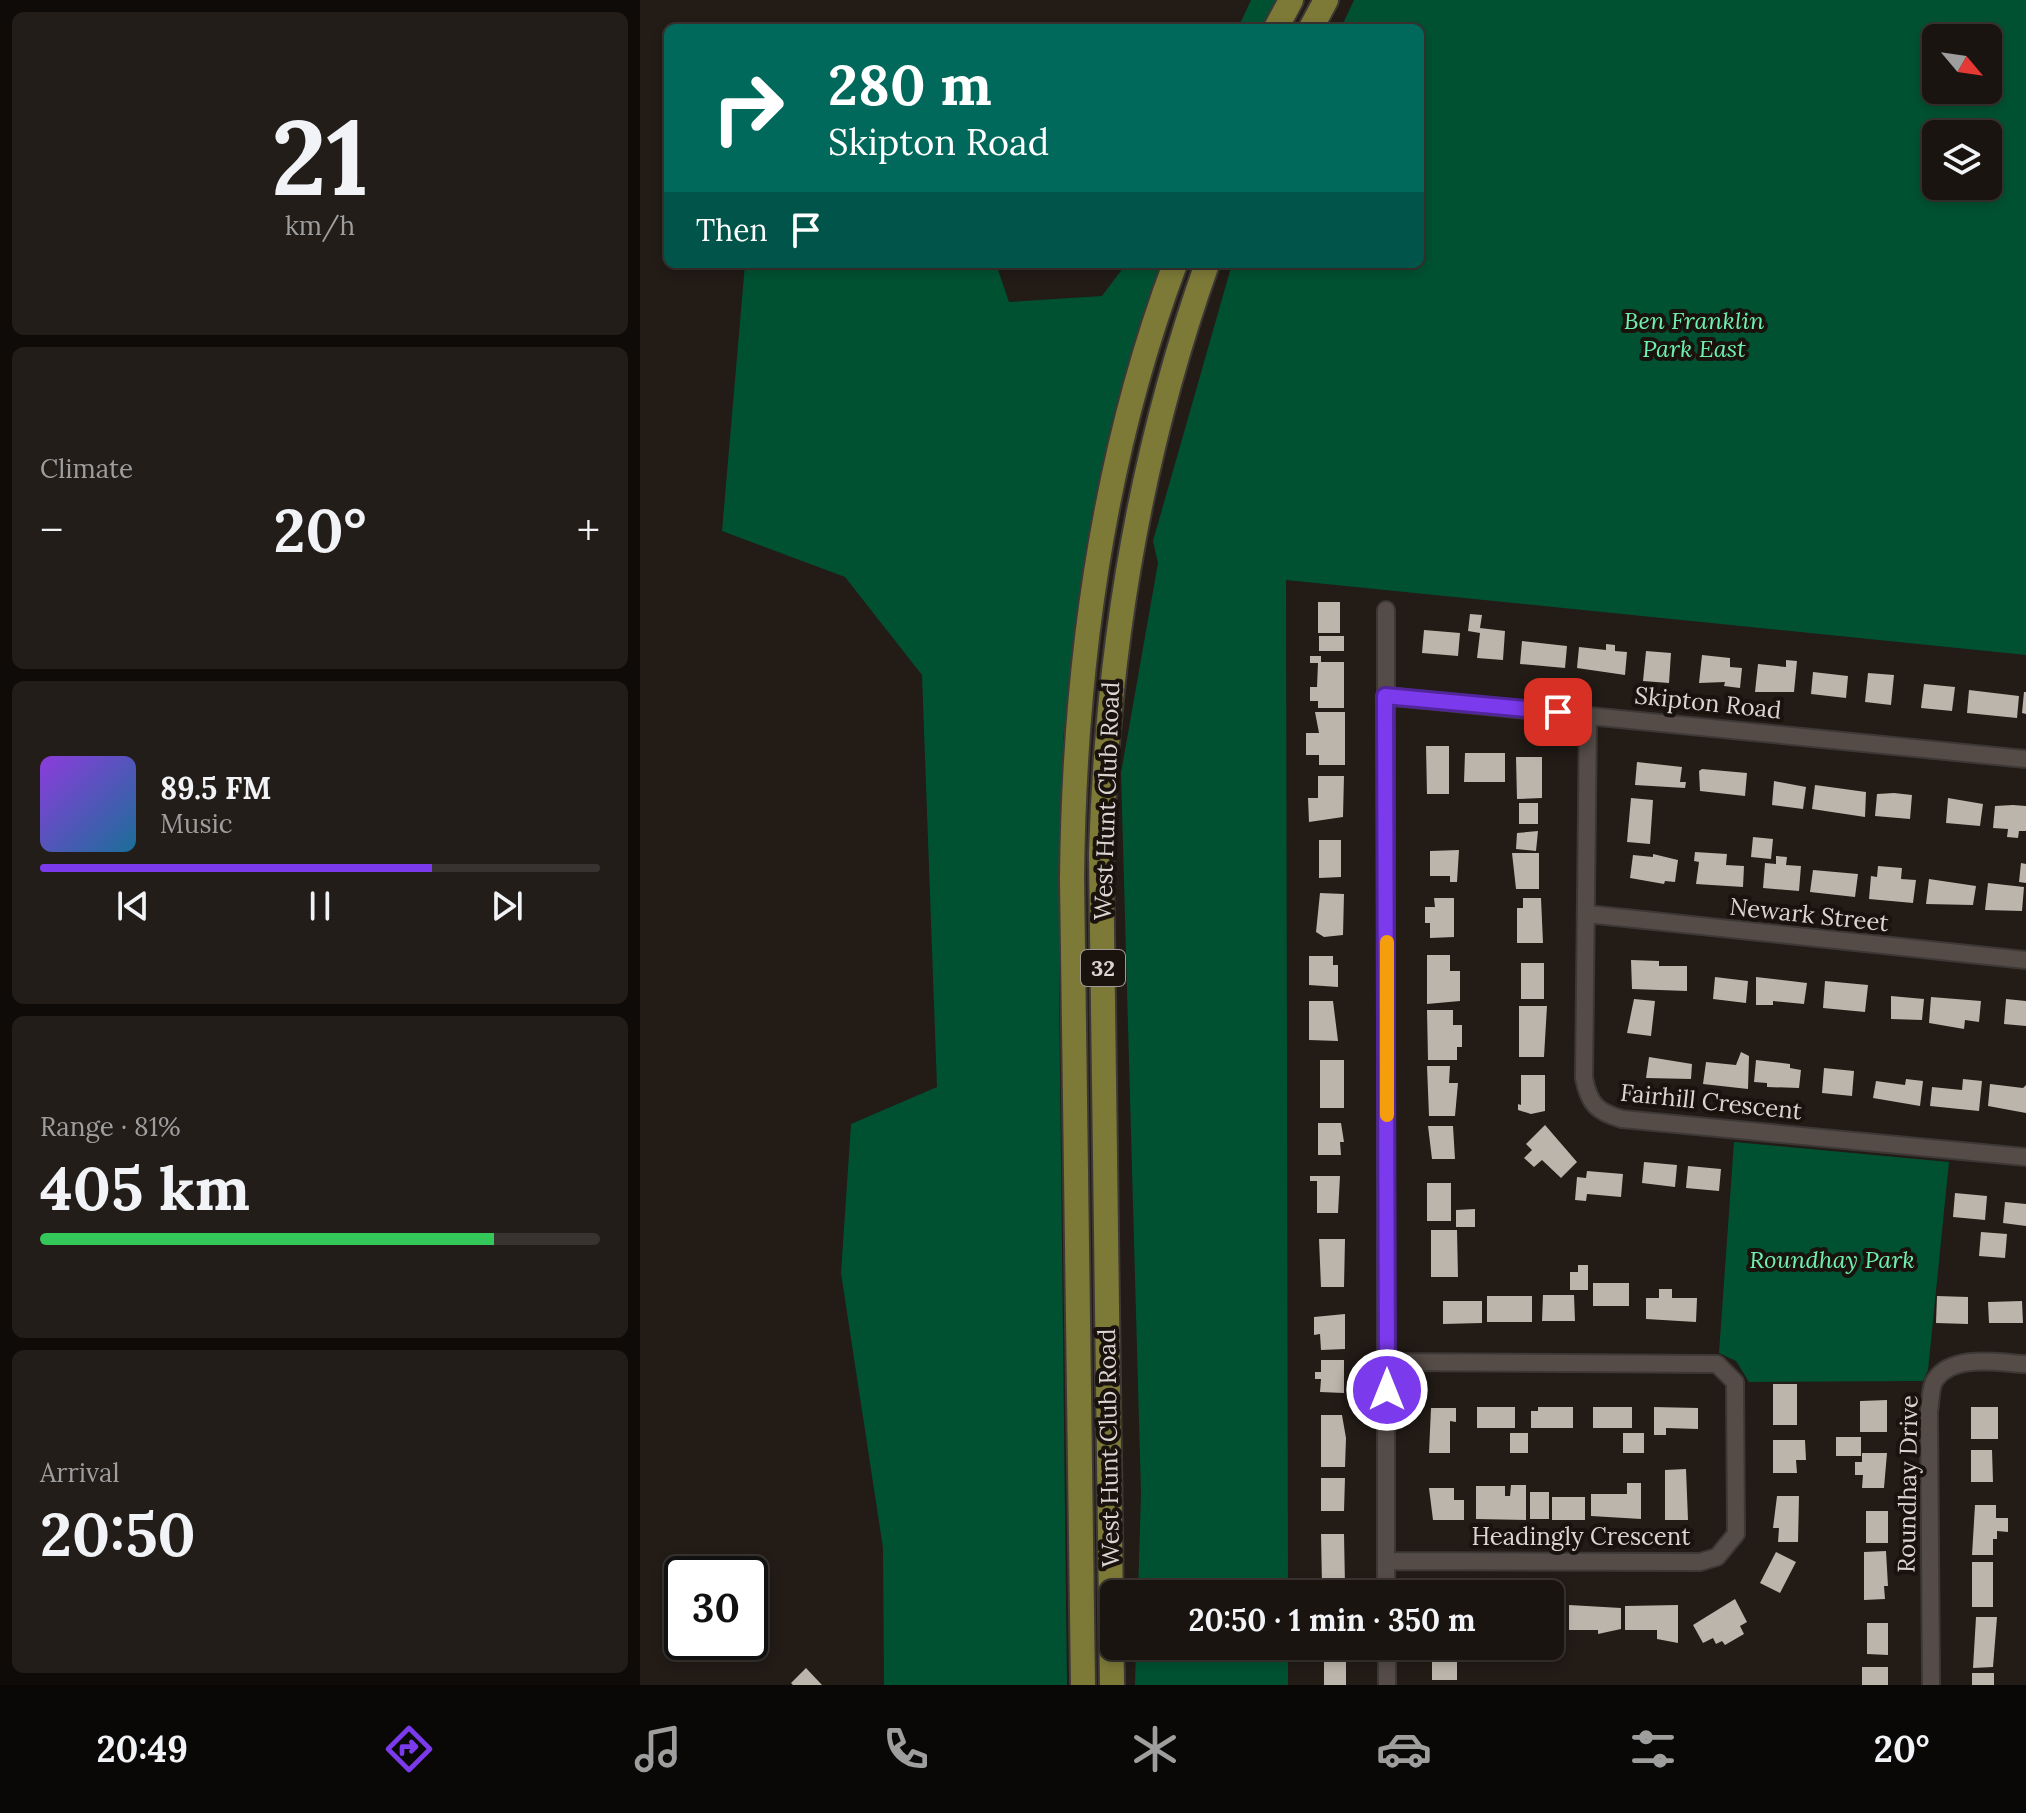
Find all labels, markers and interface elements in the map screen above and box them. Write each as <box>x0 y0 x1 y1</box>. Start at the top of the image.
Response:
north arrow <box>1922 24 2002 104</box>
map controls <box>1922 24 2002 200</box>
text: 280 m <box>828 49 992 120</box>
icon: right <box>696 56 800 160</box>
text: 21 <box>271 90 369 223</box>
text: Skipton Road <box>828 119 1049 165</box>
button: layers <box>1922 120 2002 200</box>
icon: arrive <box>784 208 828 252</box>
text: km/h <box>285 209 355 242</box>
text: Then <box>696 211 768 249</box>
park label: Ben Franklin Park East <box>1624 305 1765 364</box>
text: Climate <box>40 452 133 485</box>
text: 20° <box>273 492 367 568</box>
text: − <box>40 502 63 558</box>
text: + <box>577 502 600 558</box>
pin <box>1524 678 1592 746</box>
street label: Skipton Road <box>1633 679 1783 726</box>
street label: West Hunt Club Road <box>1087 681 1126 921</box>
icon: arrive <box>1536 690 1580 734</box>
text: 89.5 FM <box>160 769 271 807</box>
text: Music <box>160 807 233 840</box>
icon: previous <box>111 884 155 928</box>
icon: pause <box>298 884 342 928</box>
icon: next <box>485 884 529 928</box>
street label: Newark Street <box>1728 891 1891 938</box>
road number: 32 <box>1081 950 1125 986</box>
street label: Fairhill Crescent <box>1619 1077 1804 1127</box>
text: Range · 81% <box>40 1110 181 1143</box>
text: 405 km <box>40 1150 250 1226</box>
park label: Roundhay Park <box>1749 1244 1915 1275</box>
street label: West Hunt Club Road <box>1091 1328 1126 1568</box>
position arrow <box>1345 1348 1429 1432</box>
street label: Roundhay Drive <box>1890 1395 1925 1573</box>
text: Arrival <box>40 1456 119 1489</box>
text: 20:50 <box>40 1496 196 1572</box>
street label: Headingly Crescent <box>1472 1521 1691 1552</box>
speed limit sign: 30 <box>664 1556 768 1660</box>
text: 20:50 · 1 min · 350 m <box>1188 1601 1476 1639</box>
icon: directions <box>381 1721 437 1777</box>
icon: music <box>630 1721 686 1777</box>
icon: phone <box>878 1721 934 1777</box>
icon: climate <box>1127 1721 1183 1777</box>
icon: car <box>1376 1721 1432 1777</box>
icon: filters <box>1625 1721 1681 1777</box>
text: 20:49 <box>96 1726 188 1772</box>
text: 20° <box>1874 1726 1930 1772</box>

